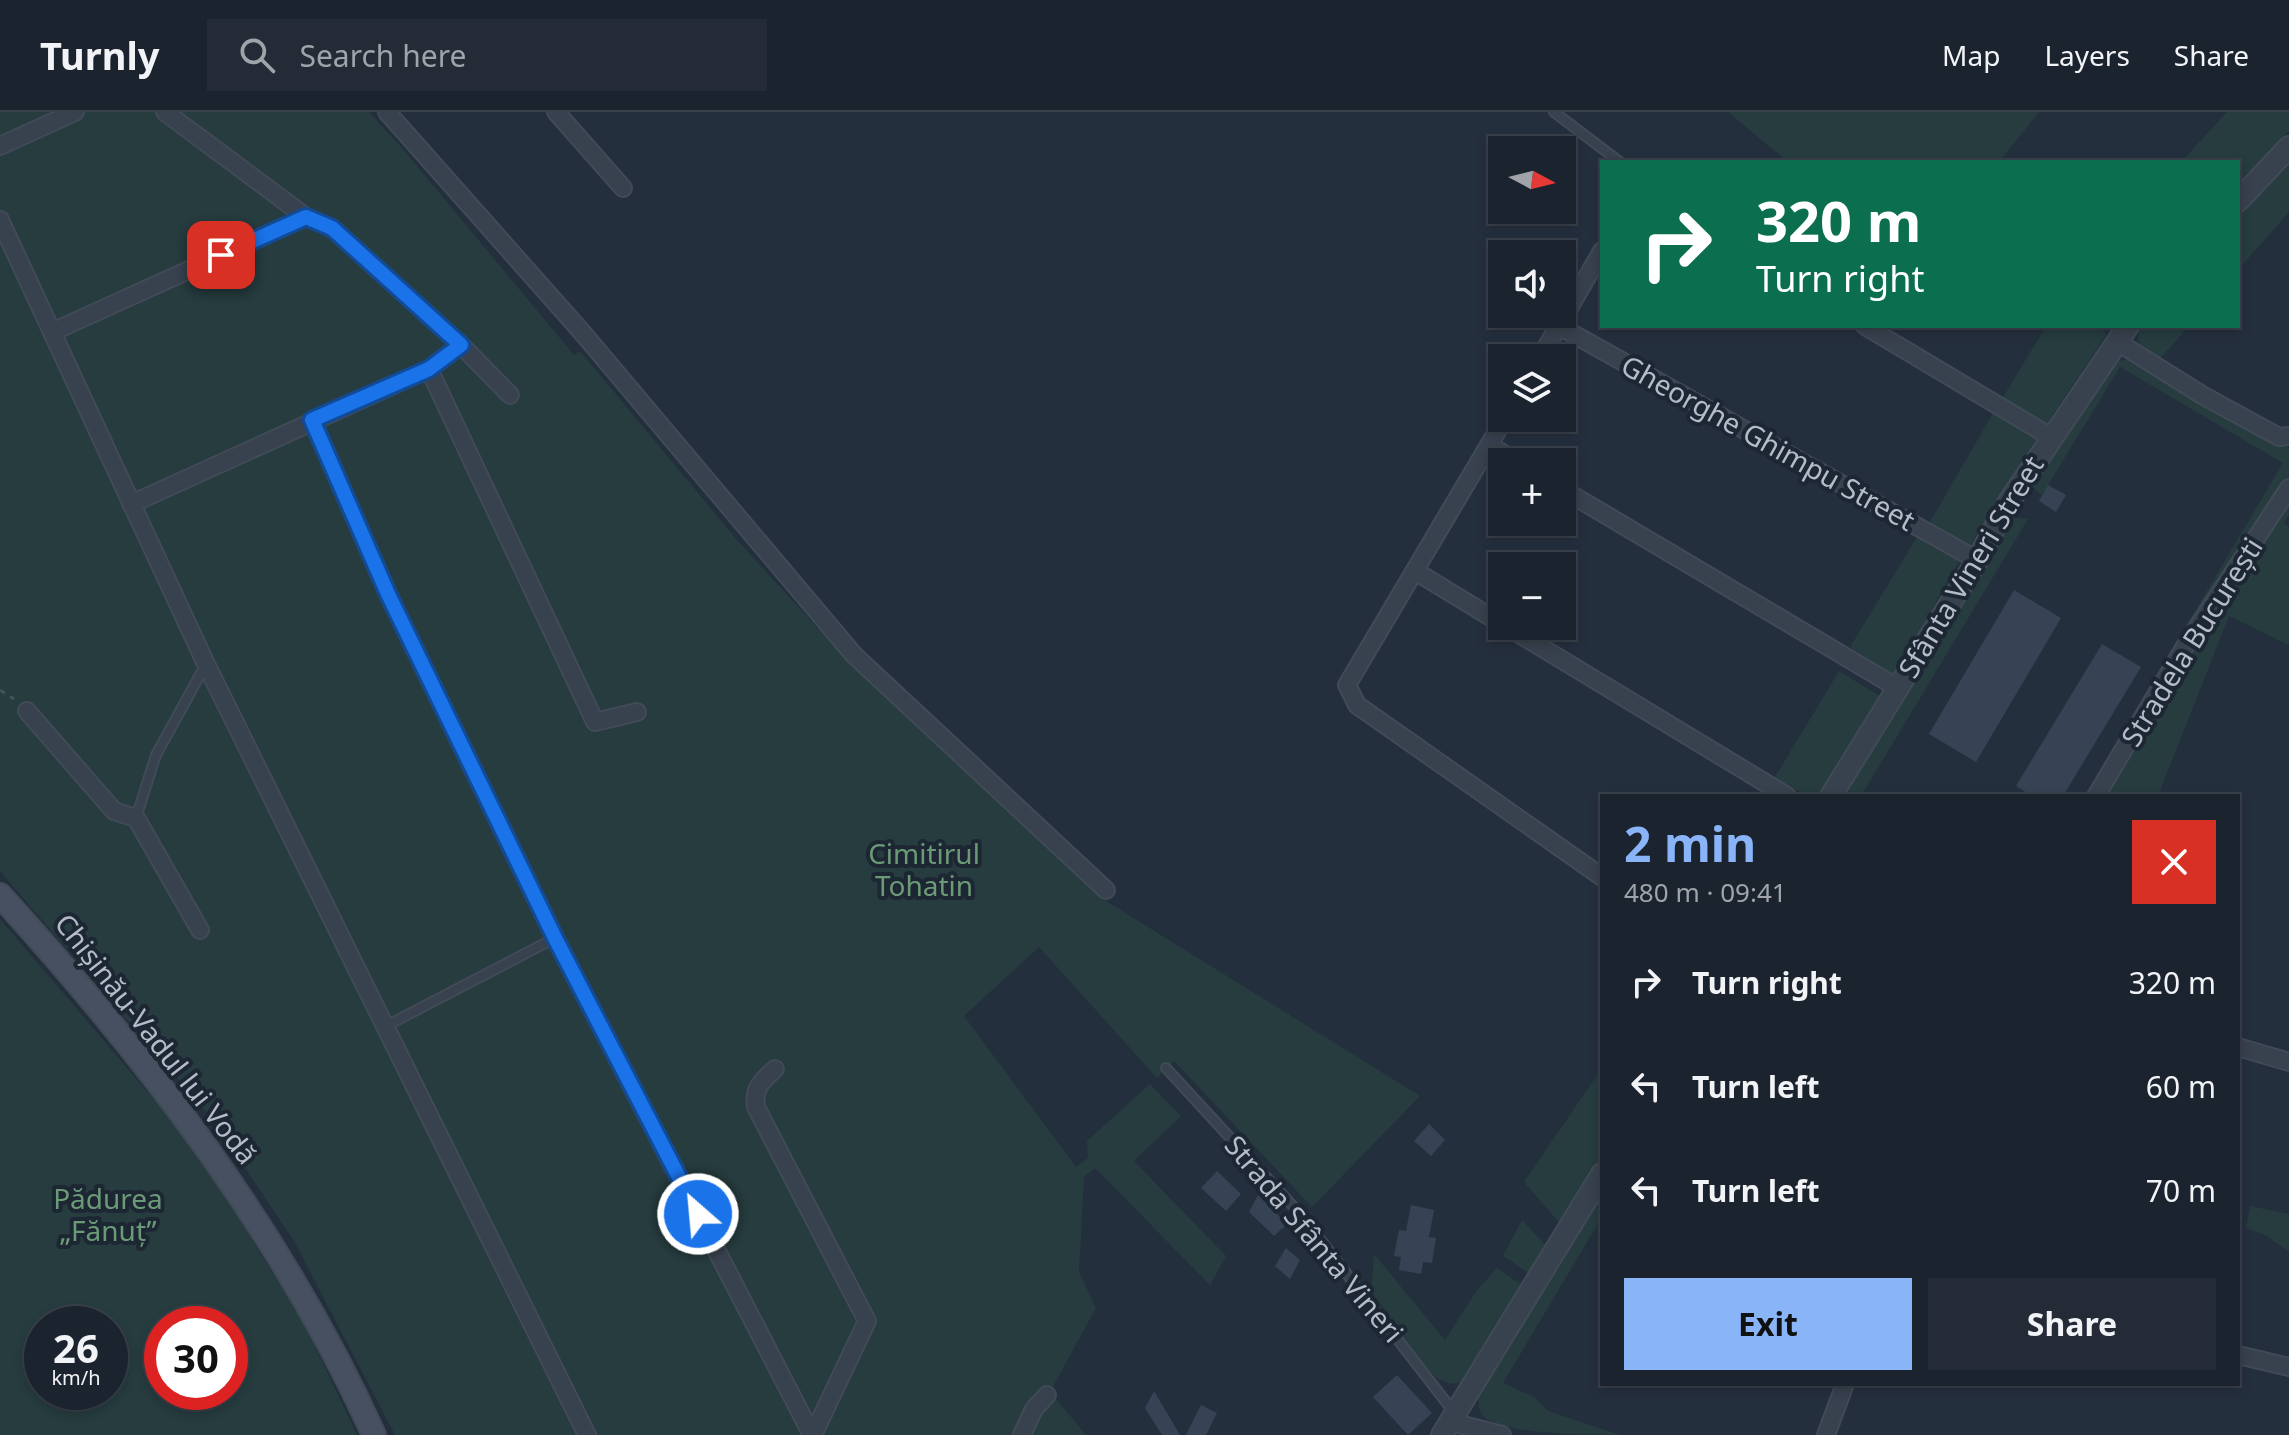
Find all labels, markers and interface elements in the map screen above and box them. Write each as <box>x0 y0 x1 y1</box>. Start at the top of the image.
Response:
search box <box>207 19 767 91</box>
text: Turnly <box>40 29 159 81</box>
icon: search <box>235 33 279 77</box>
text: Search here <box>299 35 466 76</box>
text: Map <box>1942 36 2000 74</box>
text: Layers <box>2044 36 2130 74</box>
text: Share <box>2174 36 2249 74</box>
north arrow <box>1488 136 1576 224</box>
map controls <box>1488 136 1576 640</box>
text: 320 m <box>1756 182 1921 258</box>
icon: right <box>1624 192 1728 296</box>
pin <box>187 221 255 289</box>
icon: arrive <box>199 233 243 277</box>
button: sound <box>1488 240 1576 328</box>
text: Turn right <box>1756 254 1924 303</box>
button: layers <box>1488 344 1576 432</box>
street label: Gheorghe Ghimpu Street <box>1615 345 1922 539</box>
button: + <box>1488 448 1576 536</box>
street label: Sfânta Vineri Street <box>1889 448 2051 684</box>
street label: Stradela București <box>2112 530 2271 753</box>
button: − <box>1488 552 1576 640</box>
text: 2 min <box>1624 811 1756 876</box>
button: close <box>2132 820 2216 904</box>
park label: Cimitirul Tohatin <box>868 834 980 904</box>
text: 480 m · 09:41 <box>1624 874 1787 910</box>
street label: Chișinău-Vadul lui Vodă <box>47 905 267 1172</box>
icon: right <box>1624 960 1668 1004</box>
text: Turn right <box>1692 962 1842 1003</box>
text: 320 m <box>2129 962 2216 1003</box>
icon: left <box>1624 1064 1668 1108</box>
text: Turn left <box>1692 1066 1820 1107</box>
text: 60 m <box>2146 1066 2216 1107</box>
street label: Strada Sfânta Vineri <box>1217 1127 1413 1350</box>
icon: left <box>1624 1168 1668 1212</box>
text: Turn left <box>1692 1170 1820 1211</box>
text: 70 m <box>2146 1170 2216 1211</box>
position arrow <box>656 1172 740 1256</box>
park label: Pădurea „Fănuț” <box>53 1179 163 1249</box>
button: Exit <box>1624 1278 1912 1370</box>
button: Share <box>1928 1278 2216 1370</box>
speed limit sign: 30 <box>144 1306 248 1410</box>
text: 26 <box>53 1320 99 1375</box>
text: km/h <box>51 1364 101 1391</box>

